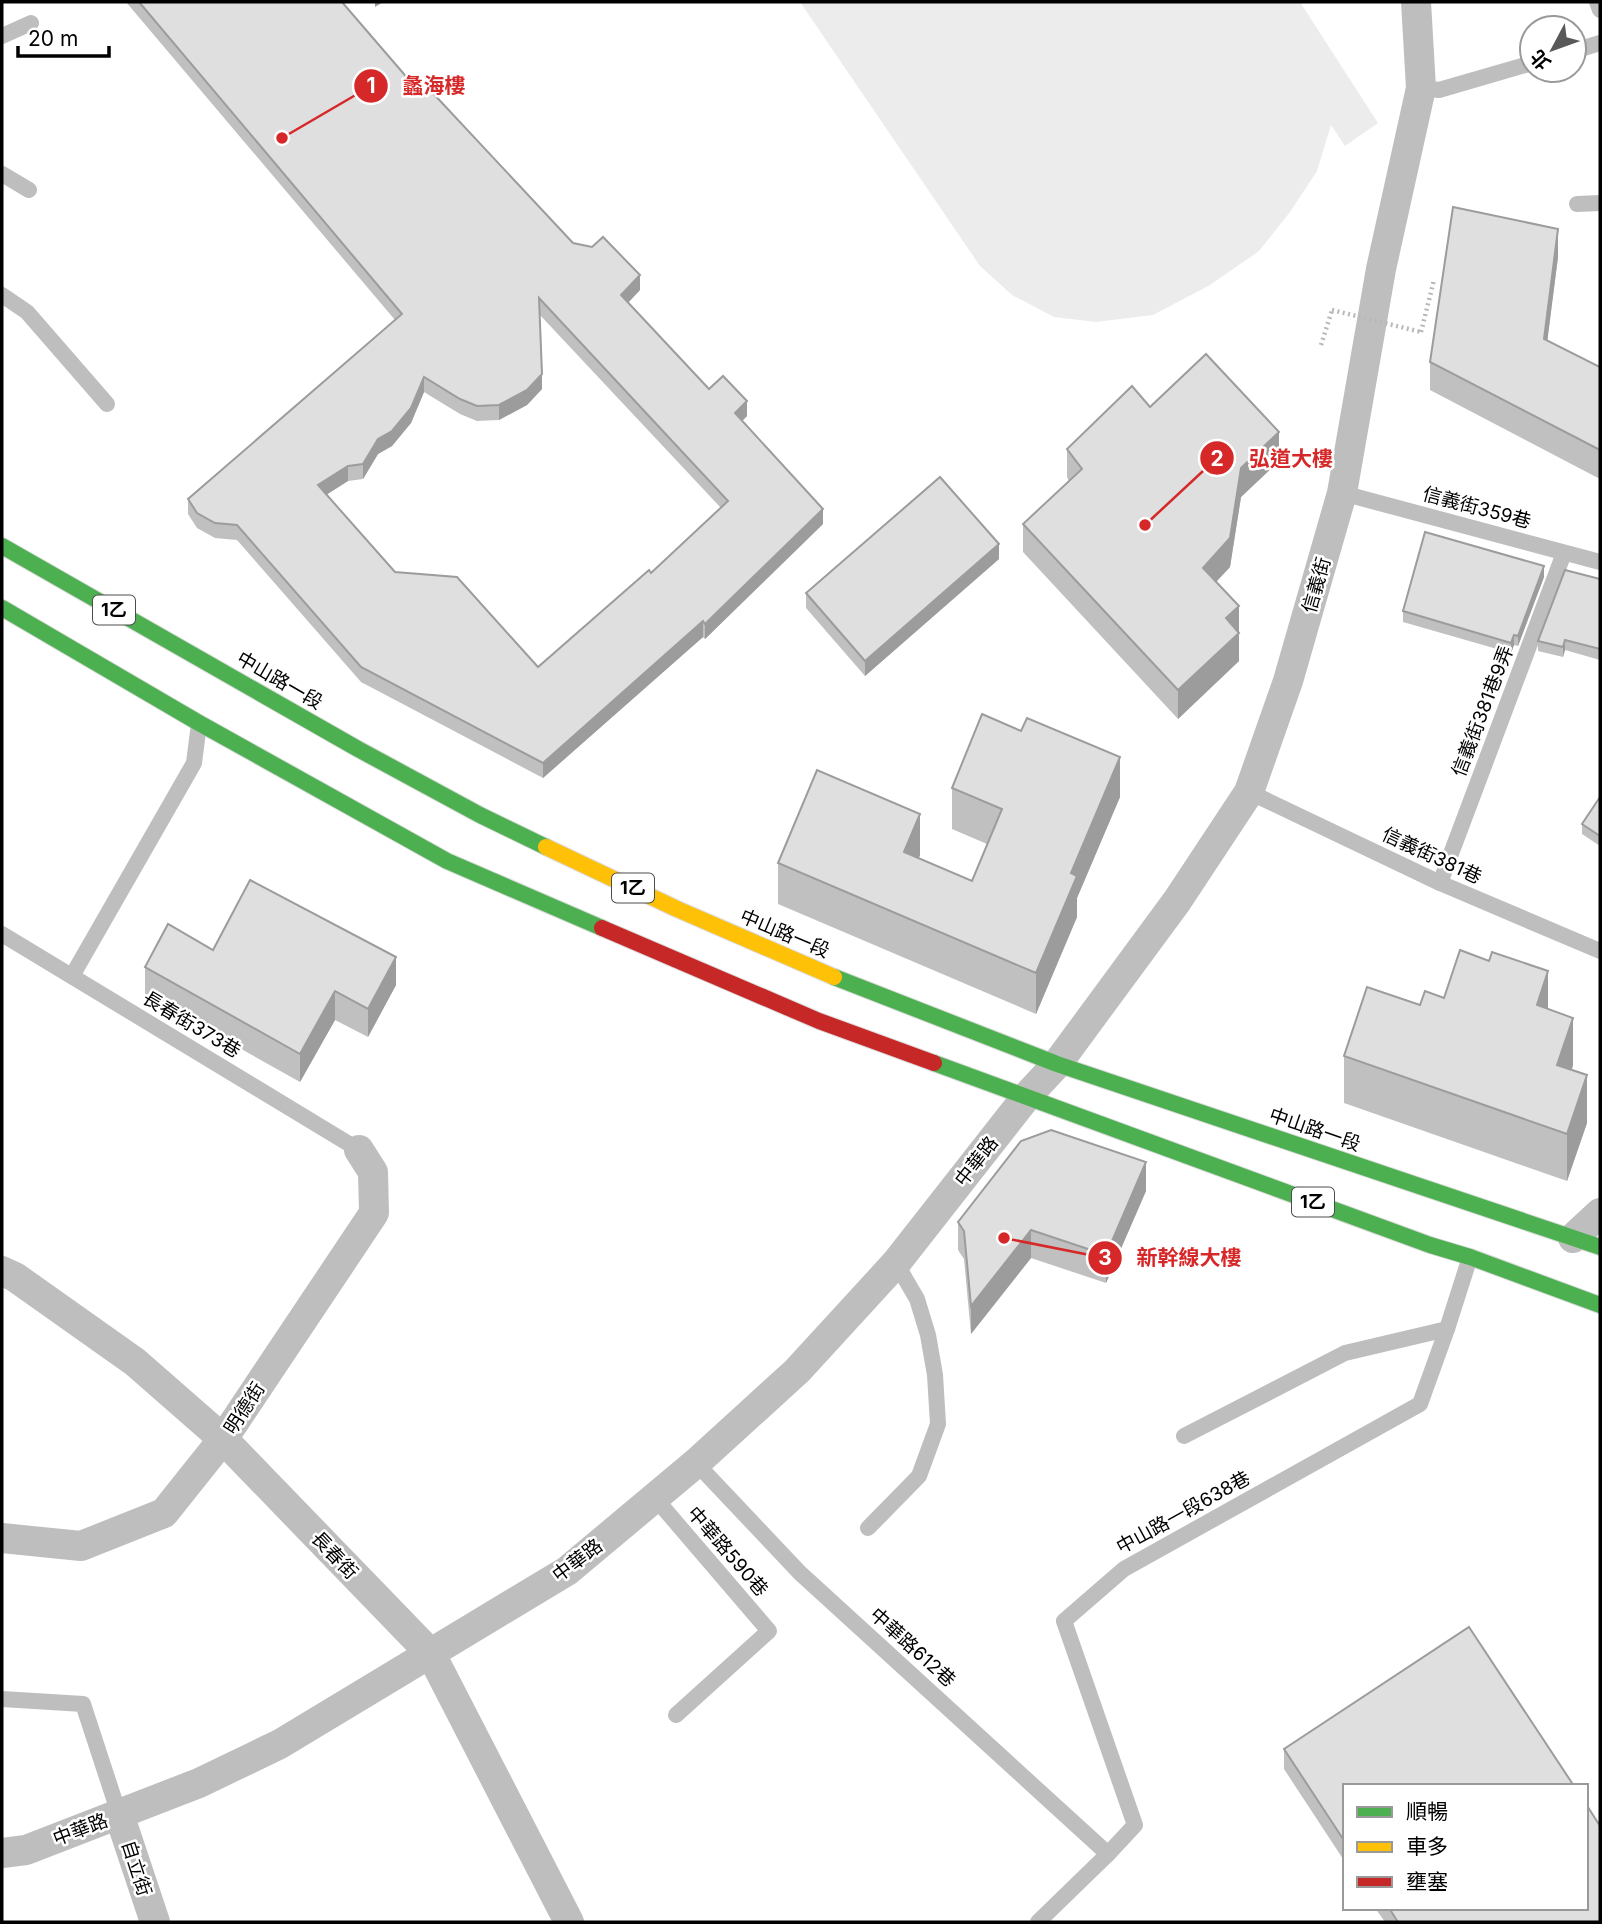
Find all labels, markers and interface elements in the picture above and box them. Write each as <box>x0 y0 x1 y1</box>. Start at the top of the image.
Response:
scale bar <box>18 14 108 58</box>
north arrow <box>1518 14 1588 84</box>
text: 20 m <box>28 26 78 51</box>
text: 北 <box>1526 45 1555 75</box>
callout: 蠡海樓 <box>353 65 479 107</box>
text: 1 <box>366 73 376 98</box>
text: 蠡海樓 <box>403 73 466 98</box>
callout: 弘道大樓 <box>1200 437 1347 479</box>
text: 2 <box>1210 446 1224 471</box>
text: 弘道大樓 <box>1249 446 1333 471</box>
street label: 信義街359巷 <box>1420 482 1533 533</box>
street label: 信義街 <box>1298 555 1335 616</box>
road number: 1乙 <box>93 596 135 624</box>
street label: 信義街381巷9弄 <box>1447 643 1518 780</box>
street label: 中山路一段 <box>233 647 327 714</box>
street label: 信義街381巷 <box>1378 822 1485 889</box>
road number: 1乙 <box>612 874 654 903</box>
street label: 中山路一段 <box>737 904 833 963</box>
street label: 長春街373巷 <box>139 986 245 1063</box>
street label: 中山路一段 <box>1266 1103 1364 1156</box>
street label: 中華路 <box>950 1132 1003 1191</box>
road number: 1乙 <box>1292 1188 1334 1217</box>
callout: 新幹線大樓 <box>1087 1237 1255 1279</box>
text: 3 <box>1098 1245 1112 1270</box>
text: 新幹線大樓 <box>1137 1245 1242 1270</box>
street label: 明德街 <box>219 1378 270 1438</box>
street label: 中山路一段638巷 <box>1112 1466 1254 1559</box>
street label: 中華路590巷 <box>682 1502 773 1601</box>
street label: 長春街 <box>307 1527 363 1584</box>
street label: 中華路 <box>548 1534 607 1587</box>
street label: 中華路612巷 <box>865 1603 960 1692</box>
legend <box>1343 1784 1588 1910</box>
text: 順暢 <box>1406 1799 1448 1824</box>
street label: 中華路 <box>49 1809 111 1850</box>
text: 車多 <box>1406 1834 1448 1859</box>
street label: 自立街 <box>117 1837 156 1899</box>
text: 壅塞 <box>1406 1869 1448 1894</box>

